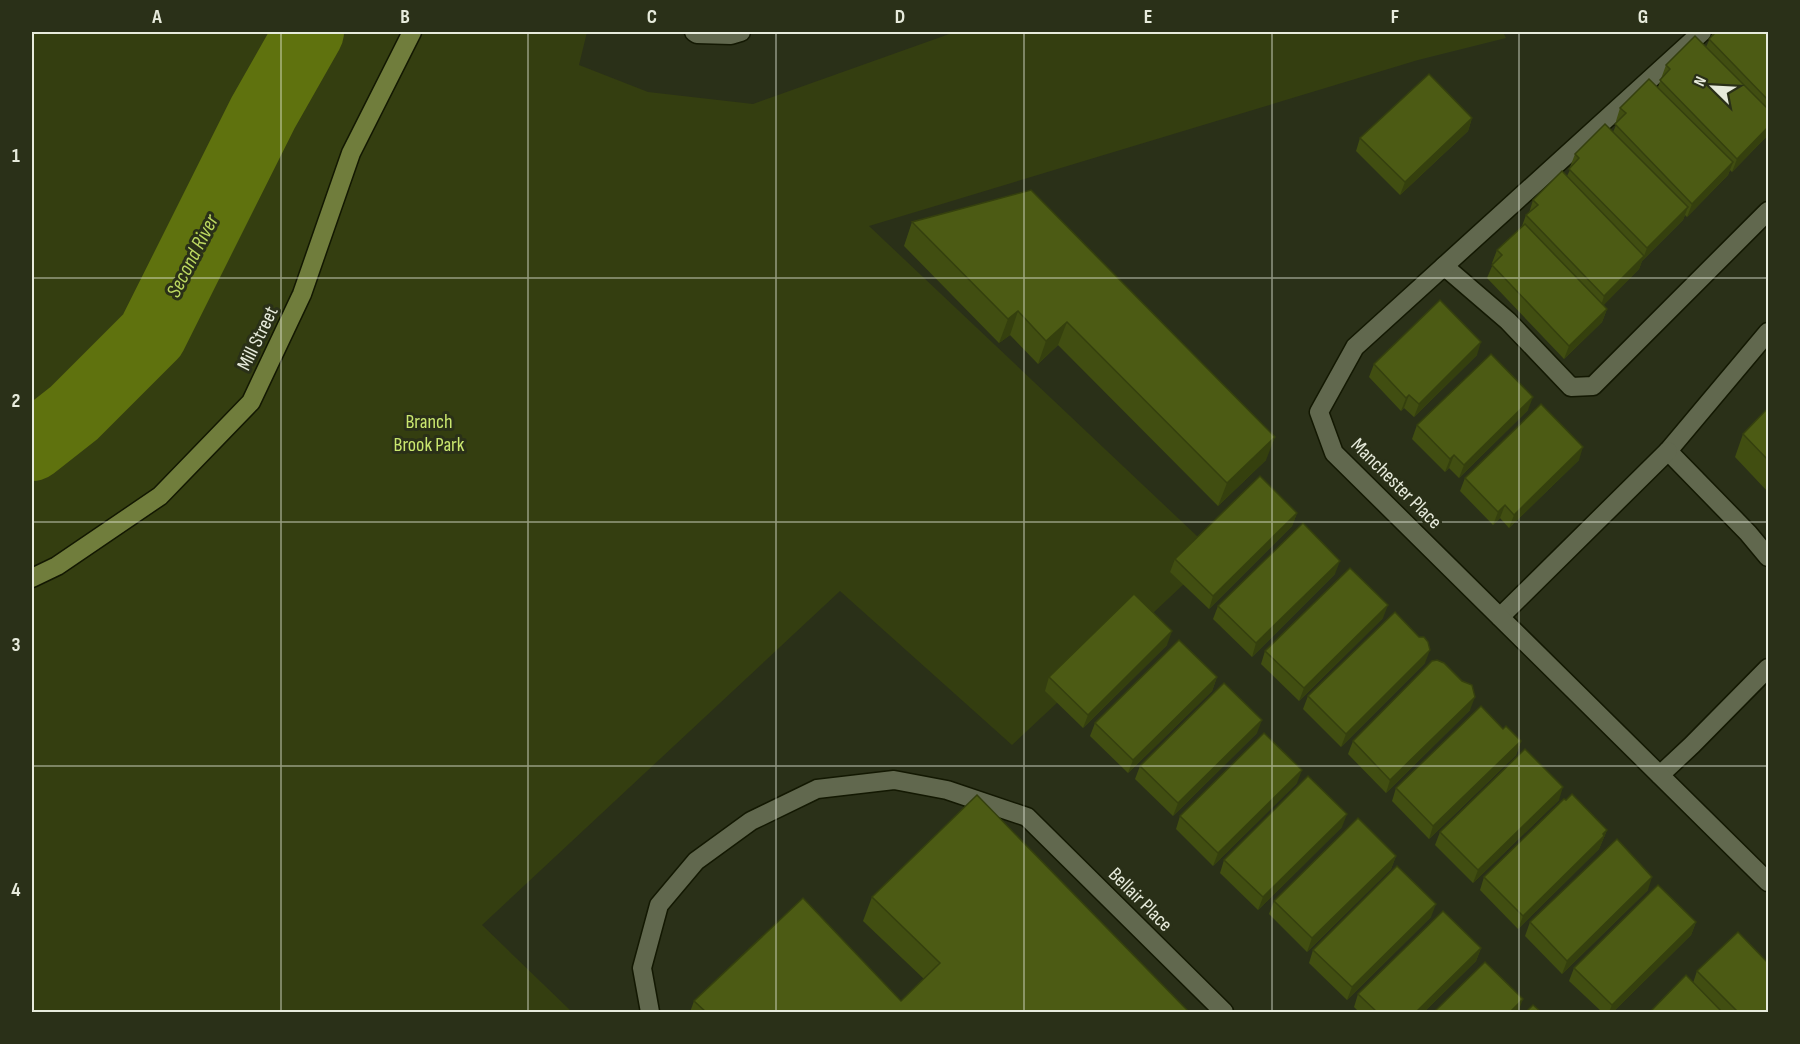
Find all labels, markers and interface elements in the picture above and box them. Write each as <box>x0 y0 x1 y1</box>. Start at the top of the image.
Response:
text: A <box>151 5 162 29</box>
text: B <box>400 5 410 29</box>
text: C <box>647 5 657 29</box>
text: D <box>895 5 905 29</box>
text: E <box>1144 5 1152 29</box>
text: F <box>1391 5 1399 29</box>
text: G <box>1638 5 1648 29</box>
north arrow <box>1683 57 1743 117</box>
text: N <box>1690 74 1711 89</box>
text: 1 <box>12 144 20 168</box>
water label: Second River <box>161 210 224 302</box>
street label: Mill Street <box>232 302 284 374</box>
text: 2 <box>12 389 20 413</box>
park label: Branch Brook Park <box>394 410 465 457</box>
street label: Manchester Place <box>1346 433 1447 534</box>
text: 3 <box>12 633 21 657</box>
street label: Bellair Place <box>1103 863 1177 937</box>
text: 4 <box>11 878 21 902</box>

